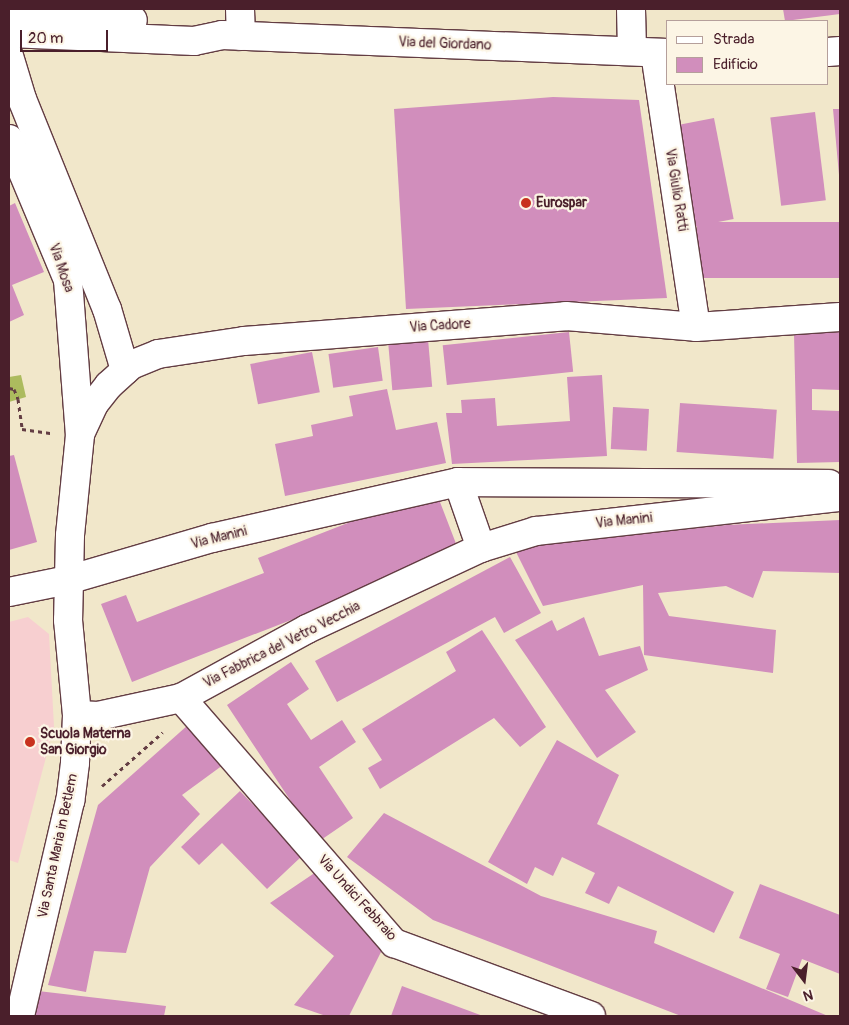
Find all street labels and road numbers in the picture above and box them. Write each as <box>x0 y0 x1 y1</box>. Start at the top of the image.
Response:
street label: Via del Giordano <box>398 34 492 54</box>
street label: Via Giulio Ratti <box>661 147 691 233</box>
street label: Via Mosa <box>45 241 77 295</box>
street label: Via Cadore <box>409 315 471 337</box>
street label: Via Manini <box>595 510 653 532</box>
street label: Via Manini <box>189 523 249 553</box>
street label: Via Fabbrica del Vetro Vecchia <box>201 598 363 692</box>
street label: Via Santa Maria in Betlem <box>34 772 82 920</box>
street label: Via Undici Febbraio <box>314 852 400 944</box>

